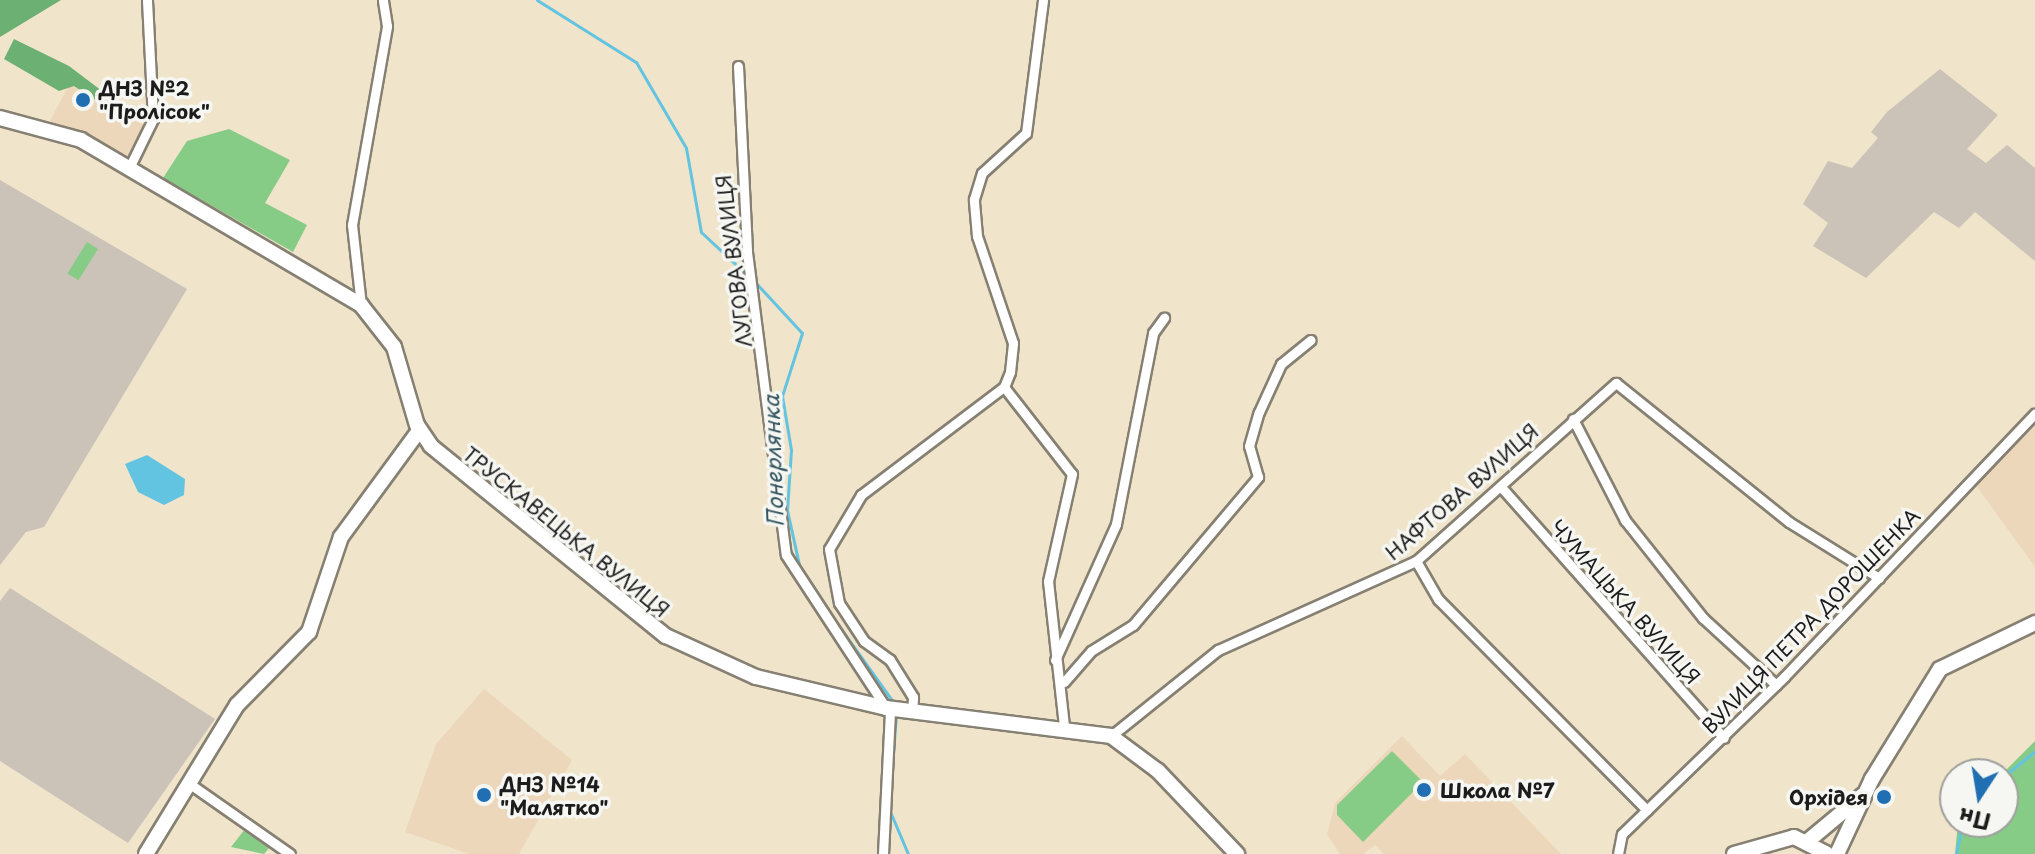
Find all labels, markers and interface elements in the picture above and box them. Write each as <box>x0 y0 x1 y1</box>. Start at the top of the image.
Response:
place label: ДНЗ №2 "Пролісок" <box>99 76 210 123</box>
marker: ДНЗ №2 "Пролісок" <box>74 91 92 109</box>
street label: ЛУГОВА ВУЛИЦЯ <box>711 173 757 349</box>
water label: Понерлянка <box>756 394 788 528</box>
street label: НАФТОВА ВУЛИЦЯ <box>1381 419 1543 565</box>
street label: ТРУСКАВЕЦЬКА ВУЛИЦЯ <box>459 442 673 622</box>
street label: ВУЛИЦЯ ПЕТРА ДОРОШЕНКА <box>1697 503 1925 739</box>
street label: ЧУМАЦЬКА ВУЛИЦЯ <box>1545 515 1705 689</box>
north arrow <box>1939 758 2019 838</box>
place label: ДНЗ №14 "Малятко" <box>500 772 608 819</box>
place label: Школа №7 <box>1440 778 1555 802</box>
marker: Школа №7 <box>1415 781 1433 799</box>
place label: Орхідея <box>1789 785 1868 809</box>
marker: ДНЗ №14 "Малятко" <box>475 786 493 804</box>
marker: Орхідея <box>1875 788 1893 806</box>
text: Пн <box>1955 801 1993 839</box>

